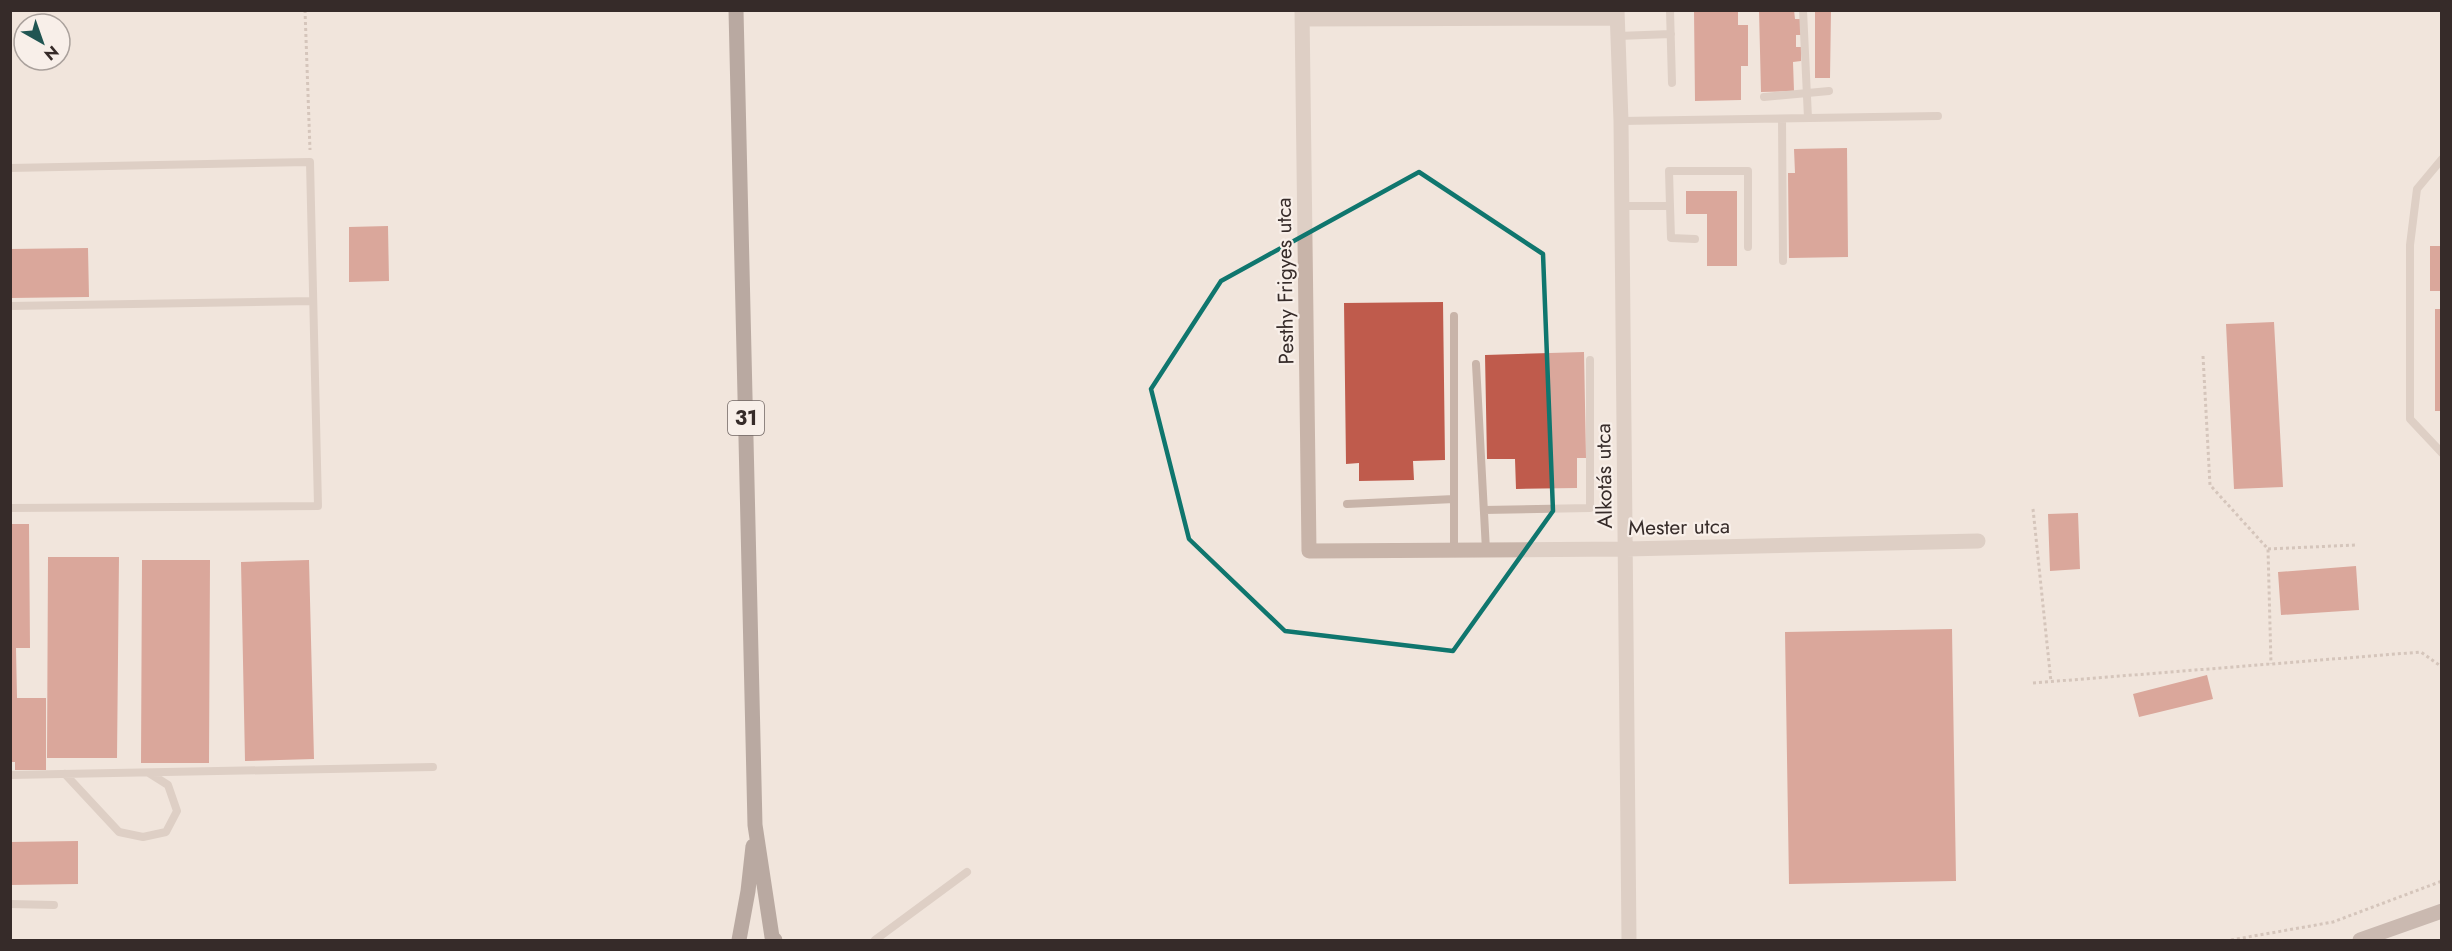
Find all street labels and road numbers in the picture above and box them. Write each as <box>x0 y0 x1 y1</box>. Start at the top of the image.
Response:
street label: Pesthy Frigyes utca <box>1269 197 1301 365</box>
road number: 31 <box>728 401 764 435</box>
street label: Alkotás utca <box>1588 423 1620 529</box>
street label: Mester utca <box>1628 511 1730 543</box>

